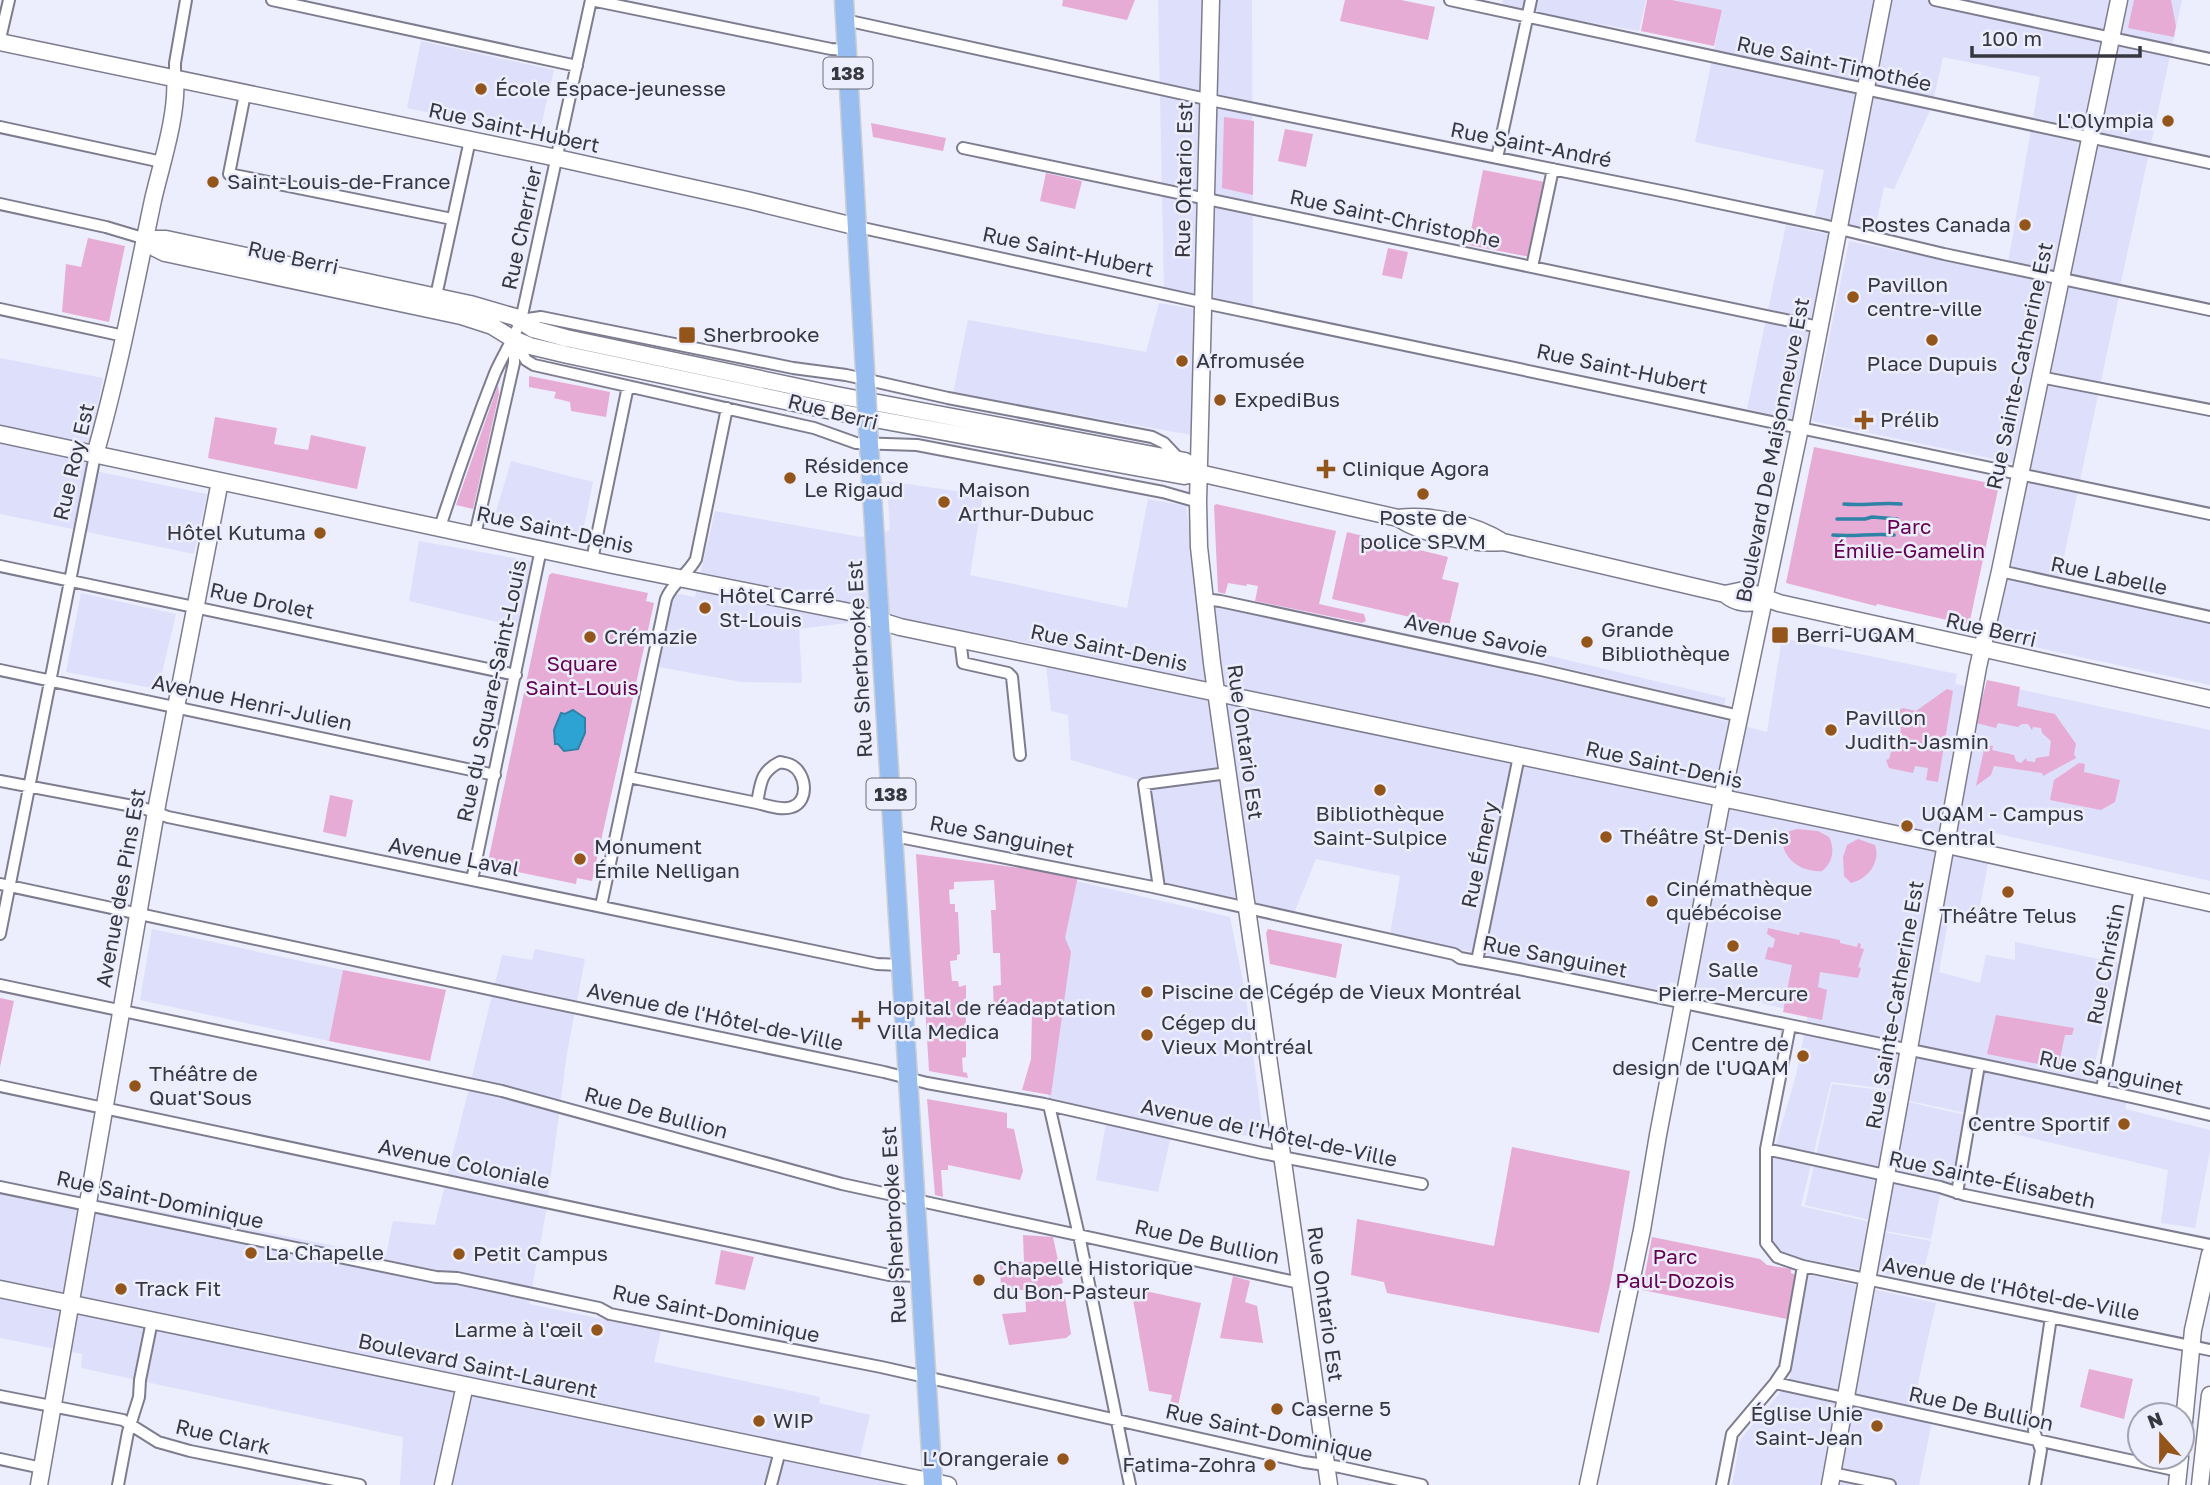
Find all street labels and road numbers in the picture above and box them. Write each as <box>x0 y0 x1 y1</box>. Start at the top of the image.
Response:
street label: Rue Saint-Timothée <box>1734 30 1934 96</box>
road number: 138 <box>824 58 872 88</box>
street label: Rue Saint-Hubert <box>426 96 602 158</box>
street label: Rue Ontario Est <box>1169 102 1197 258</box>
street label: Rue Saint-André <box>1448 116 1614 172</box>
street label: Rue Cherrier <box>495 164 547 292</box>
street label: Rue Saint-Christophe <box>1287 183 1503 253</box>
street label: Rue Saint-Hubert <box>980 220 1156 282</box>
street label: Rue Berri <box>245 235 341 279</box>
street label: Rue Sainte-Catherine Est <box>1980 240 2058 492</box>
street label: Boulevard De Maisonneuve Est <box>1730 295 1814 604</box>
street label: Rue Saint-Hubert <box>1534 337 1710 399</box>
street label: Rue Berri <box>785 387 881 435</box>
street label: Rue Roy Est <box>47 401 99 523</box>
street label: Rue Saint-Denis <box>474 500 636 558</box>
street label: Rue Labelle <box>2049 550 2170 600</box>
street label: Rue du Square-Saint-Louis <box>451 557 532 824</box>
street label: Rue Sherbrooke Est <box>841 559 877 759</box>
street label: Rue Drolet <box>207 576 317 624</box>
street label: Rue Berri <box>1943 606 2039 652</box>
street label: Avenue Savoie <box>1402 607 1550 663</box>
street label: Rue Saint-Denis <box>1028 618 1190 676</box>
street label: Rue Ontario Est <box>1222 663 1270 821</box>
street label: Avenue Henri-Julien <box>150 668 355 736</box>
street label: Rue Saint-Denis <box>1583 735 1745 793</box>
road number: 138 <box>866 778 916 810</box>
street label: Avenue des Pins Est <box>90 786 150 989</box>
street label: Rue Émery <box>1455 799 1503 910</box>
street label: Rue Sanguinet <box>928 809 1077 863</box>
street label: Avenue Laval <box>387 831 522 881</box>
street label: Rue Sainte-Catherine Est <box>1859 878 1929 1131</box>
street label: Rue Christin <box>2081 901 2130 1027</box>
street label: Rue Sanguinet <box>1481 929 1630 983</box>
street label: Avenue de l'Hôtel-de-Ville <box>585 976 846 1056</box>
street label: Rue Sanguinet <box>2037 1044 2186 1100</box>
street label: Rue De Bullion <box>582 1080 731 1144</box>
street label: Avenue de l'Hôtel-de-Ville <box>1139 1092 1400 1172</box>
street label: Rue Sherbrooke Est <box>875 1125 911 1325</box>
street label: Avenue Coloniale <box>376 1132 552 1194</box>
street label: Rue Sainte-Élisabeth <box>1886 1144 2098 1214</box>
street label: Rue Saint-Dominique <box>54 1164 266 1234</box>
street label: Rue De Bullion <box>1132 1213 1282 1269</box>
street label: Rue Ontario Est <box>1302 1225 1350 1383</box>
street label: Avenue de l'Hôtel-de-Ville <box>1880 1250 2142 1326</box>
street label: Rue Saint-Dominique <box>610 1278 822 1348</box>
street label: Boulevard Saint-Laurent <box>356 1327 600 1403</box>
street label: Rue De Bullion <box>1906 1380 2056 1436</box>
street label: Rue Saint-Dominique <box>1163 1397 1375 1467</box>
street label: Rue Clark <box>173 1412 273 1460</box>

